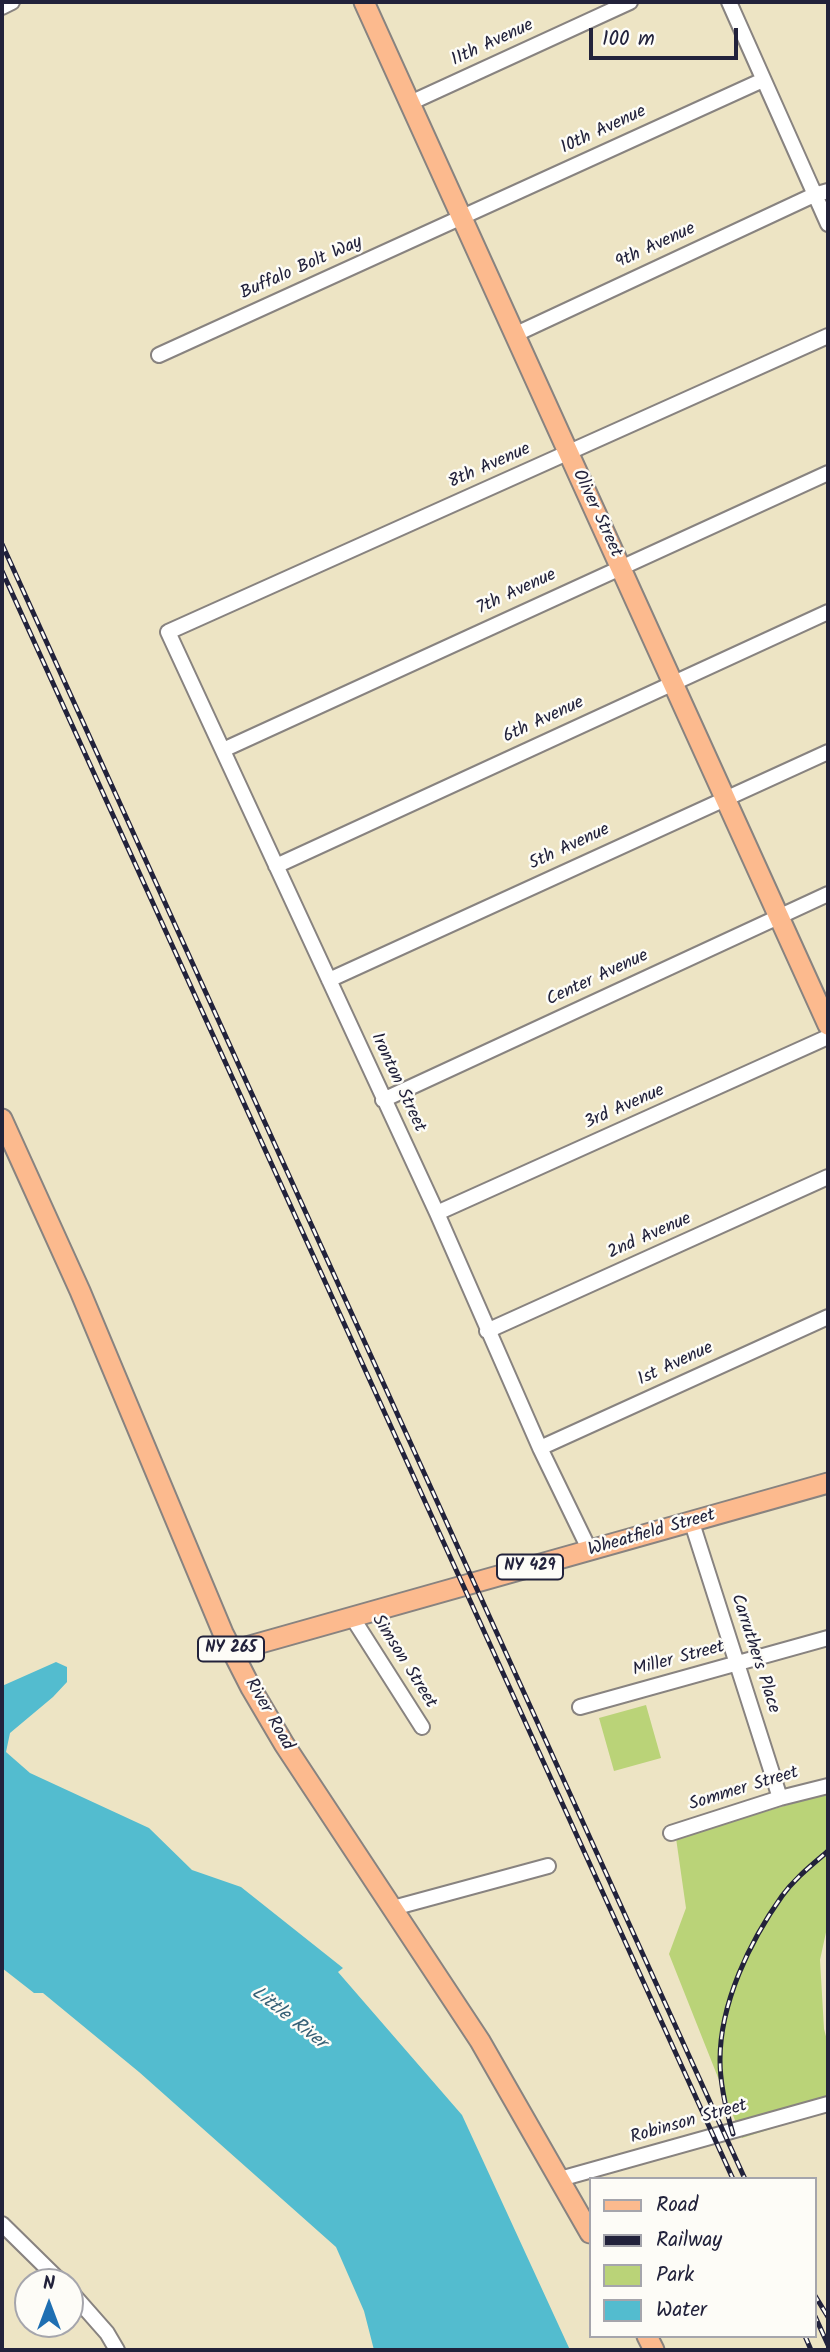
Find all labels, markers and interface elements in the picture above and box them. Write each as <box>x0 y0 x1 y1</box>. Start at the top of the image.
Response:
scale bar <box>592 14 741 58</box>
street label: 11th Avenue <box>449 16 537 72</box>
text: 100 m <box>602 23 655 56</box>
street label: 10th Avenue <box>558 102 650 160</box>
street label: 9th Avenue <box>613 219 699 275</box>
street label: Buffalo Bolt Way <box>238 232 366 306</box>
street label: 8th Avenue <box>446 439 534 495</box>
street label: Oliver Street <box>566 467 626 561</box>
street label: 7th Avenue <box>474 565 560 621</box>
street label: 6th Avenue <box>500 693 588 749</box>
street label: 5th Avenue <box>526 820 614 876</box>
street label: Center Avenue <box>544 946 652 1012</box>
street label: Ironton Street <box>365 1030 429 1136</box>
street label: 3rd Avenue <box>582 1081 668 1135</box>
street label: 2nd Avenue <box>605 1209 695 1265</box>
street label: 1st Avenue <box>635 1338 717 1392</box>
street label: Wheatfield Street <box>586 1506 718 1562</box>
road number: NY 429 <box>497 1554 563 1580</box>
street label: Carruthers Place <box>725 1592 783 1716</box>
street label: Simson Street <box>366 1611 440 1713</box>
road number: NY 265 <box>198 1637 264 1662</box>
street label: Miller Street <box>631 1637 727 1683</box>
street label: River Road <box>239 1675 297 1755</box>
street label: Sommer Street <box>687 1763 801 1817</box>
water label: Little River <box>246 1983 330 2055</box>
street label: Robinson Street <box>628 2096 750 2150</box>
legend <box>588 2177 816 2338</box>
text: Road <box>656 2189 698 2222</box>
text: Railway <box>656 2224 722 2257</box>
text: Park <box>656 2259 694 2292</box>
north arrow <box>14 2268 84 2338</box>
text: N <box>43 2269 55 2299</box>
text: Water <box>656 2294 707 2327</box>

